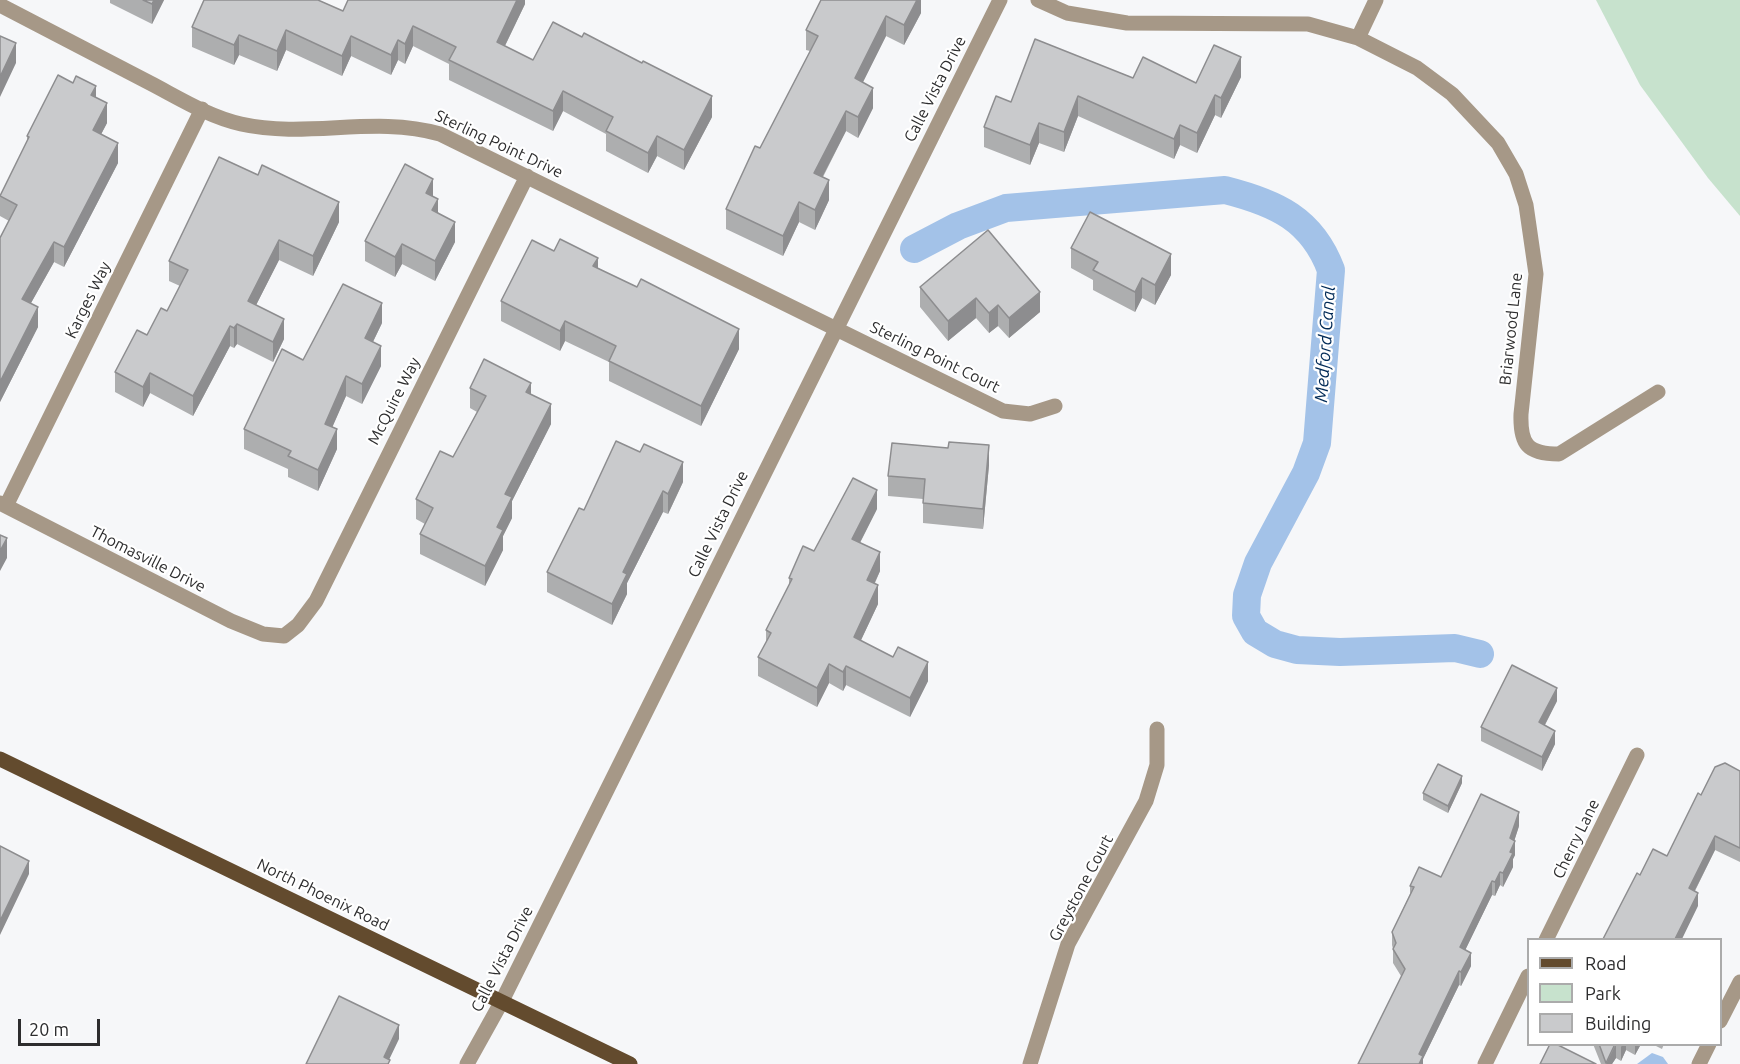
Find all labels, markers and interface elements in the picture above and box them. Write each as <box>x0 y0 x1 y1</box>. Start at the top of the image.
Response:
street label: Calle Vista Drive <box>900 33 970 145</box>
street label: Sterling Point Drive <box>432 106 566 182</box>
street label: Karges Way <box>61 258 115 342</box>
street label: Briarwood Lane <box>1496 272 1526 386</box>
water label: Medford Canal <box>1310 285 1340 403</box>
street label: Sterling Point Court <box>867 317 1003 397</box>
street label: McQuire Way <box>364 354 424 448</box>
street label: Calle Vista Drive <box>684 467 752 581</box>
street label: Thomasville Drive <box>87 522 209 596</box>
street label: Cherry Lane <box>1549 796 1603 882</box>
street label: Greystone Court <box>1045 831 1117 945</box>
street label: North Phoenix Road <box>254 855 392 935</box>
street label: Calle Vista Drive <box>467 903 537 1015</box>
legend <box>1527 938 1722 1046</box>
text: Road <box>1585 953 1627 973</box>
text: Park <box>1585 983 1621 1003</box>
scale bar <box>21 1007 104 1045</box>
text: Building <box>1585 1013 1651 1033</box>
text: 20 m <box>29 1019 69 1039</box>

